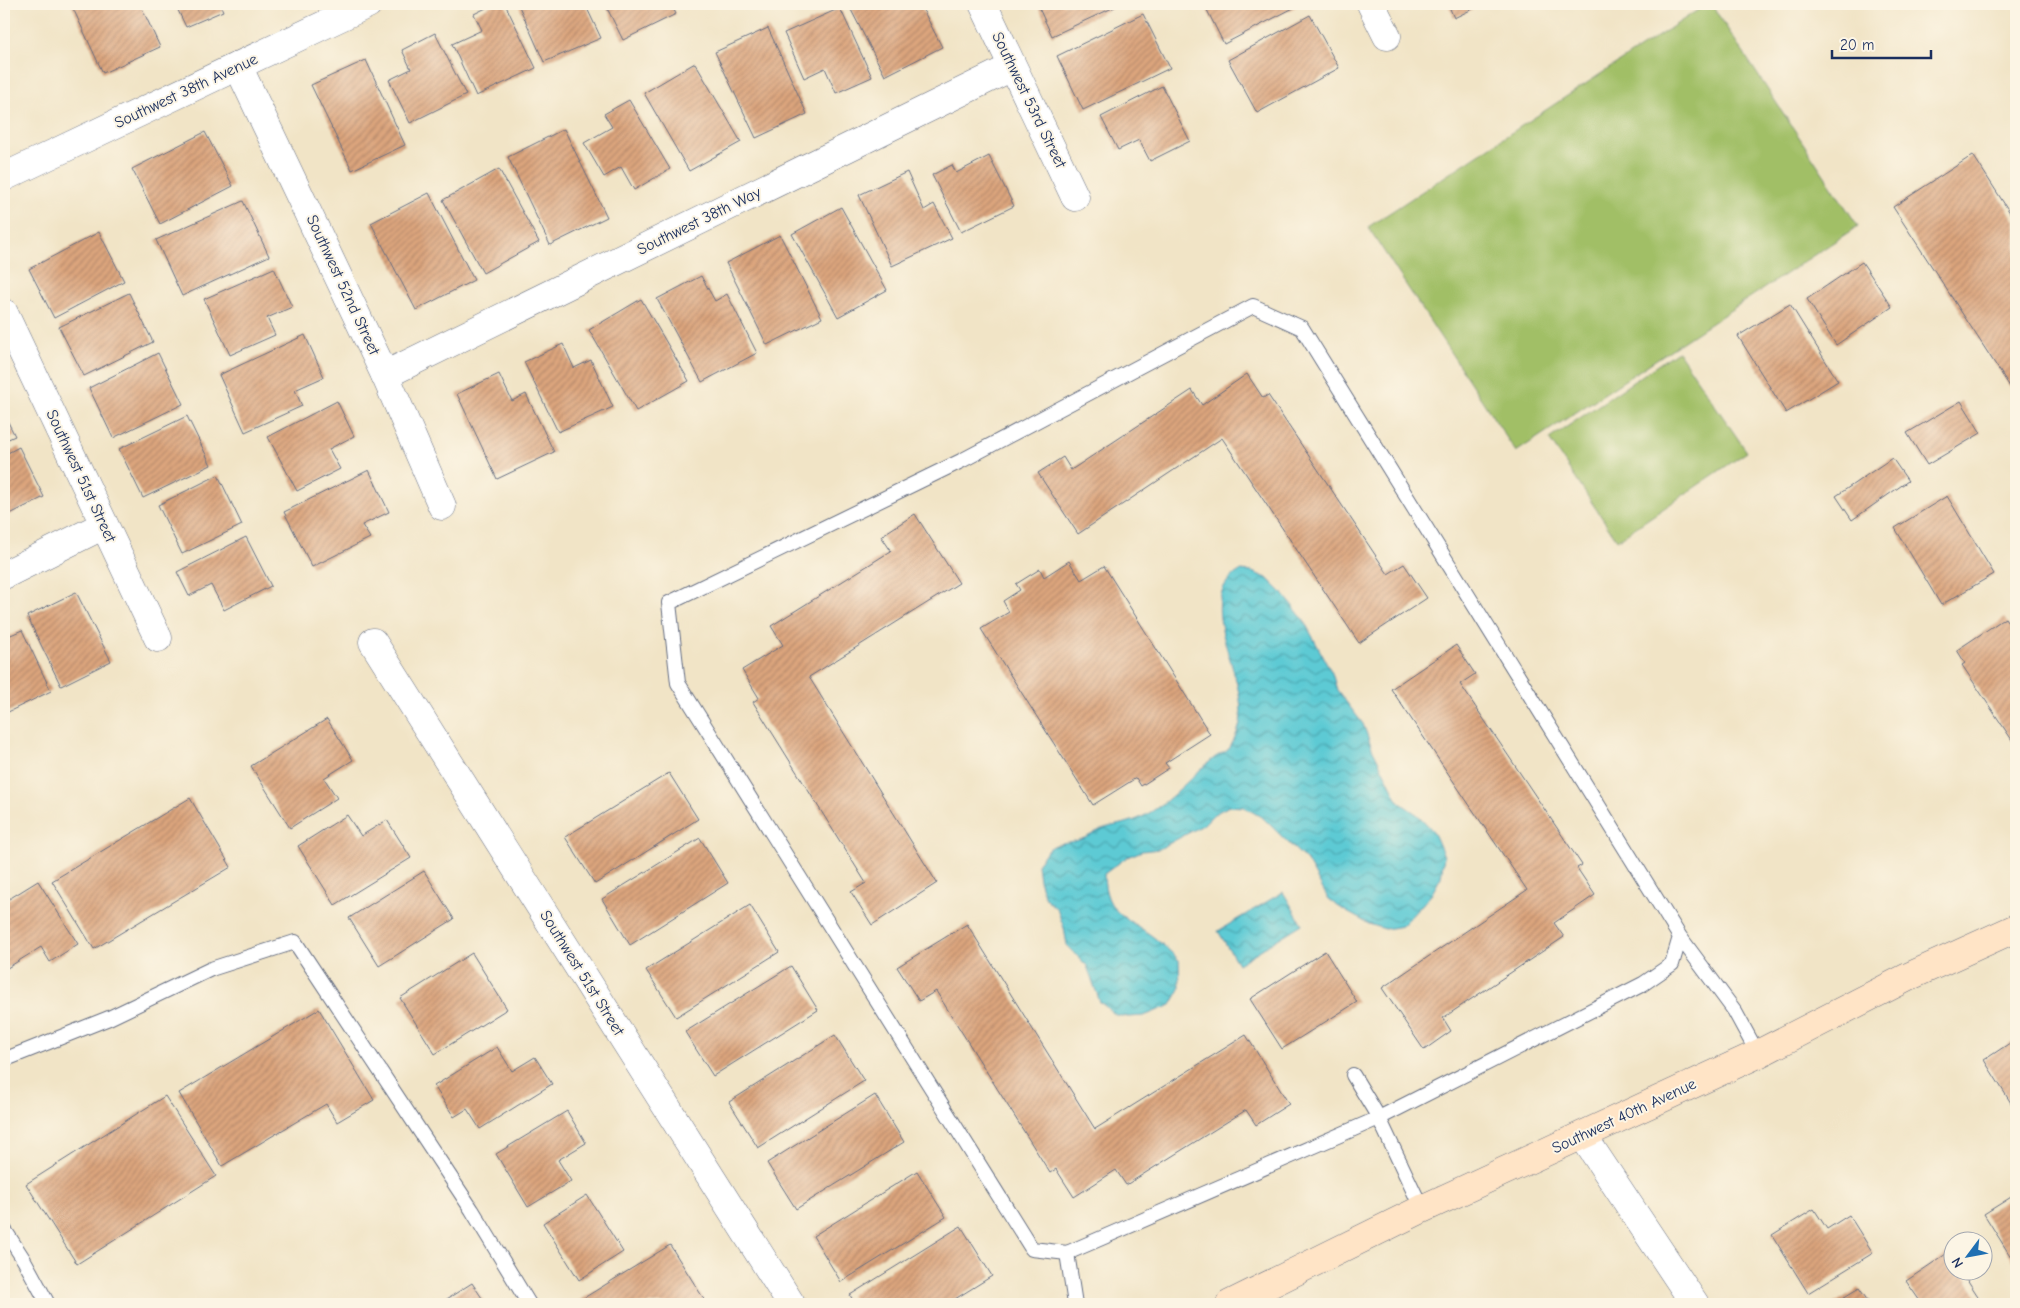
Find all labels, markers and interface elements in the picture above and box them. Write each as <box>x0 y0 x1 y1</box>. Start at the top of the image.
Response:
scale bar <box>1832 28 1931 60</box>
street label: Southwest 53rd Street <box>988 29 1070 171</box>
text: 20 m <box>1840 36 1874 54</box>
street label: Southwest 38th Avenue <box>111 50 261 132</box>
street label: Southwest 38th Way <box>634 183 765 259</box>
street label: Southwest 52nd Street <box>303 212 384 358</box>
street label: Southwest 51st Street <box>42 407 120 546</box>
street label: Southwest 51st Street <box>536 907 628 1039</box>
street label: Southwest 40th Avenue <box>1549 1075 1699 1157</box>
north arrow <box>1942 1230 1992 1280</box>
text: N <box>1948 1254 1967 1271</box>

